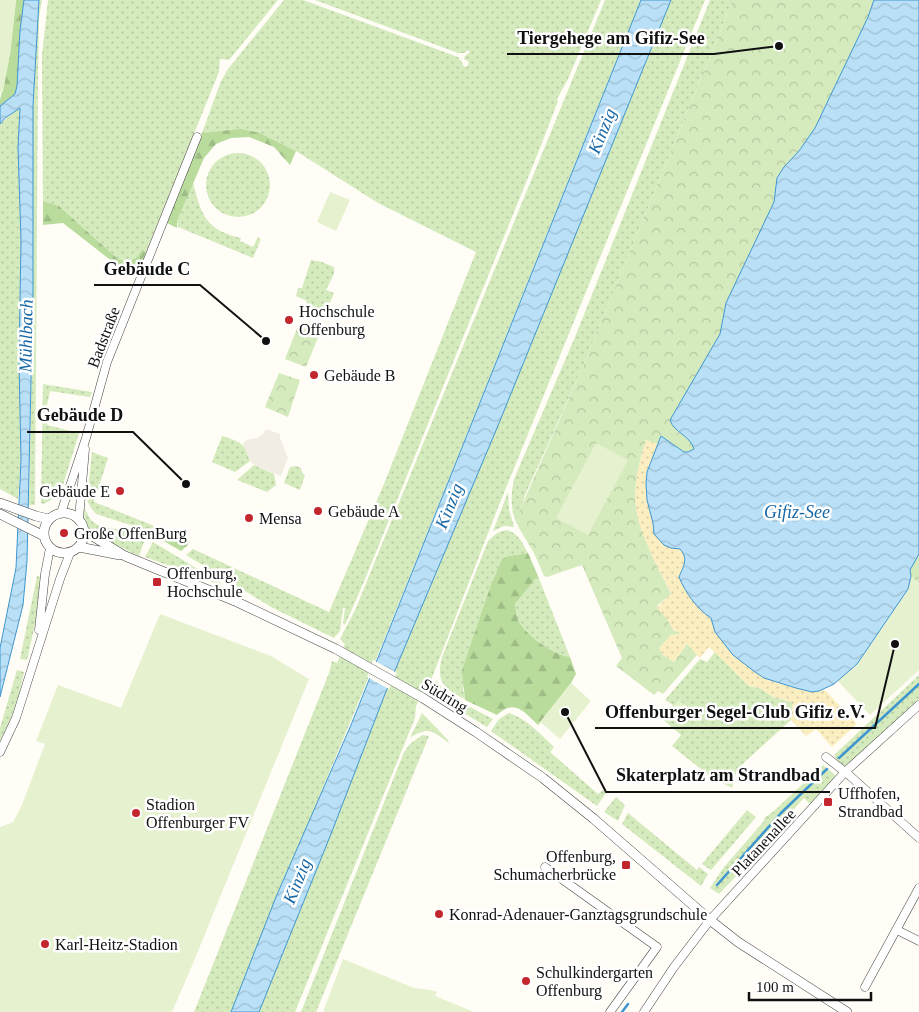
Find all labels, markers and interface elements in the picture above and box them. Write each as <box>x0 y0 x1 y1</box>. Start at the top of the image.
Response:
callout: Tiergehege am Gifiz-See <box>507 21 714 54</box>
text: Tiergehege am Gifiz-See <box>517 28 705 48</box>
water label: Kinzig <box>584 105 620 157</box>
callout: Gebäude C <box>94 252 200 285</box>
text: Gebäude C <box>104 259 190 279</box>
water label: Mühlbach <box>15 299 37 374</box>
place label: Hochschule Offenburg <box>299 303 375 339</box>
street label: Badstraße <box>84 304 123 370</box>
marker: Hochschule Offenburg <box>283 314 295 326</box>
place label: Gebäude B <box>324 367 396 384</box>
marker: Gebäude B <box>308 369 320 381</box>
callout: Gebäude D <box>27 399 133 432</box>
text: Gebäude D <box>37 405 123 425</box>
water label: Kinzig <box>431 480 467 532</box>
place label: Gebäude E <box>39 483 110 500</box>
marker: Gebäude E <box>114 485 126 497</box>
water label: Gifiz-See <box>764 502 830 522</box>
place label: Gebäude A <box>328 503 400 520</box>
marker: Gebäude A <box>312 505 324 517</box>
place label: Mensa <box>259 510 302 527</box>
marker: Mensa <box>243 512 255 524</box>
place label: Große OffenBurg <box>74 525 187 543</box>
marker: Große OffenBurg <box>58 527 70 539</box>
place label: Offenburg, Hochschule <box>167 565 243 600</box>
marker: Offenburg, Hochschule <box>151 576 163 588</box>
street label: Südring <box>418 675 471 717</box>
callout: Offenburger Segel-Club Gifiz e.V. <box>595 695 875 728</box>
text: Offenburger Segel-Club Gifiz e.V. <box>605 702 865 722</box>
callout: Skaterplatz am Strandbad <box>606 759 830 792</box>
text: Skaterplatz am Strandbad <box>616 765 820 785</box>
place label: Uffhofen, Strandbad <box>838 785 903 820</box>
place label: Stadion Offenburger FV <box>146 796 249 832</box>
marker: Uffhofen, Strandbad <box>822 796 834 808</box>
street label: Platanenallee <box>728 805 799 879</box>
marker: Stadion Offenburger FV <box>130 807 142 819</box>
place label: Offenburg, Schumacherbrücke <box>493 848 616 883</box>
water label: Kinzig <box>279 855 315 907</box>
marker: Offenburg, Schumacherbrücke <box>620 859 632 871</box>
place label: Konrad-Adenauer-Ganztagsgrundschule <box>449 906 707 924</box>
marker: Konrad-Adenauer-Ganztagsgrundschule <box>433 908 445 920</box>
place label: Karl-Heitz-Stadion <box>55 936 178 953</box>
marker: Karl-Heitz-Stadion <box>39 938 51 950</box>
place label: Schulkindergarten Offenburg <box>536 964 653 1000</box>
scale bar <box>749 970 872 1002</box>
marker: Schulkindergarten Offenburg <box>520 975 532 987</box>
text: 100 m <box>756 979 794 995</box>

